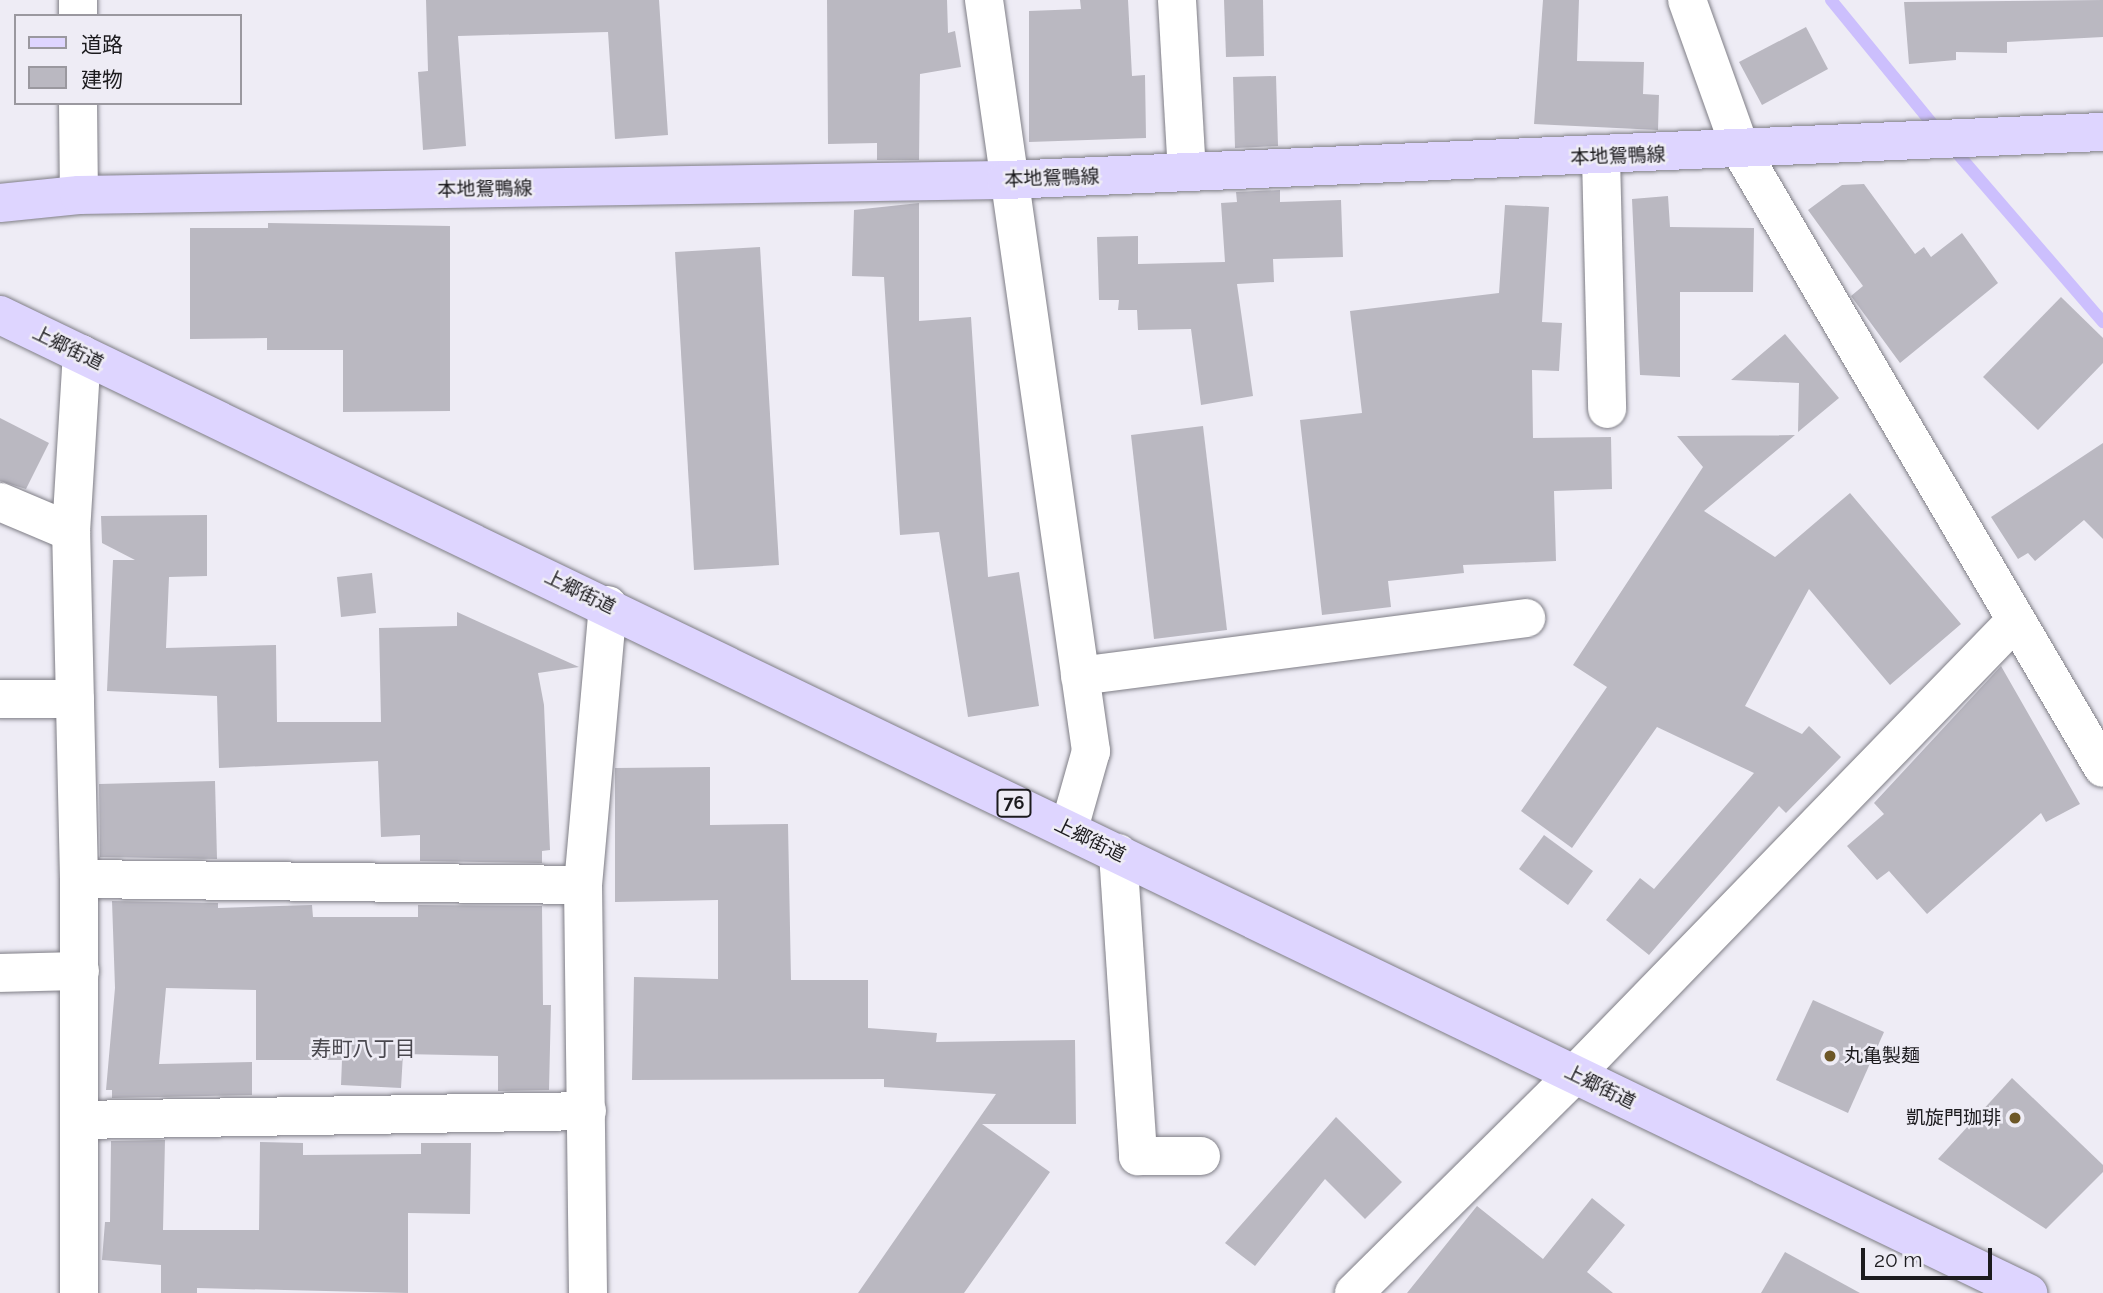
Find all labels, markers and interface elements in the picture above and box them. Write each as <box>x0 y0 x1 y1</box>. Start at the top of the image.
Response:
legend <box>14 14 242 105</box>
text: 道路 <box>81 32 123 57</box>
text: 建物 <box>81 67 123 92</box>
street label: 本地鴛鴨線 <box>1570 143 1666 169</box>
street label: 本地鴛鴨線 <box>1004 165 1100 191</box>
street label: 本地鴛鴨線 <box>437 177 533 201</box>
street label: 上郷街道 <box>29 321 107 375</box>
street label: 上郷街道 <box>541 565 619 619</box>
road number: 76 <box>995 788 1033 818</box>
street label: 上郷街道 <box>1051 813 1129 867</box>
district label: 寿町八丁目 <box>311 1036 415 1062</box>
place label: 丸亀製麺 <box>1844 1045 1920 1067</box>
marker: 丸亀製麺 <box>1822 1048 1838 1064</box>
street label: 上郷街道 <box>1561 1060 1639 1114</box>
place label: 凱旋門珈琲 <box>1906 1107 2001 1129</box>
marker: 凱旋門珈琲 <box>2007 1110 2023 1126</box>
scale bar <box>1865 1234 1996 1278</box>
text: 20 m <box>1874 1247 1922 1272</box>

